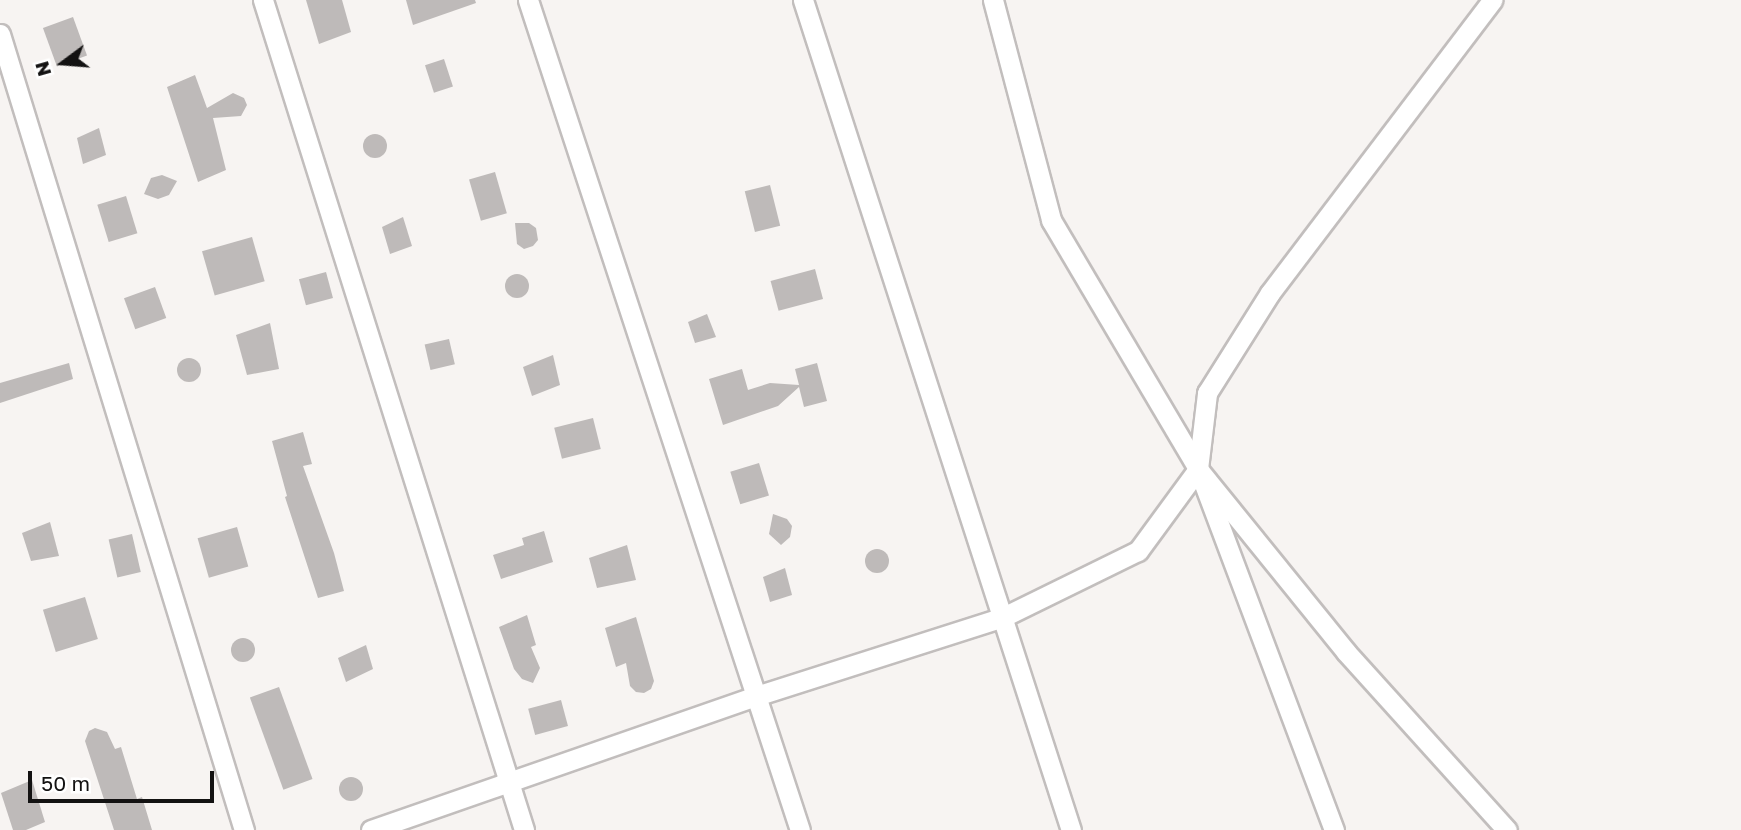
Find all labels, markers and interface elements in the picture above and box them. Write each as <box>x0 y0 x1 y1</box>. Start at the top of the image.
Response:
north arrow <box>28 28 98 98</box>
text: N <box>29 59 55 79</box>
scale bar <box>32 756 217 800</box>
text: 50 m <box>41 770 90 796</box>

